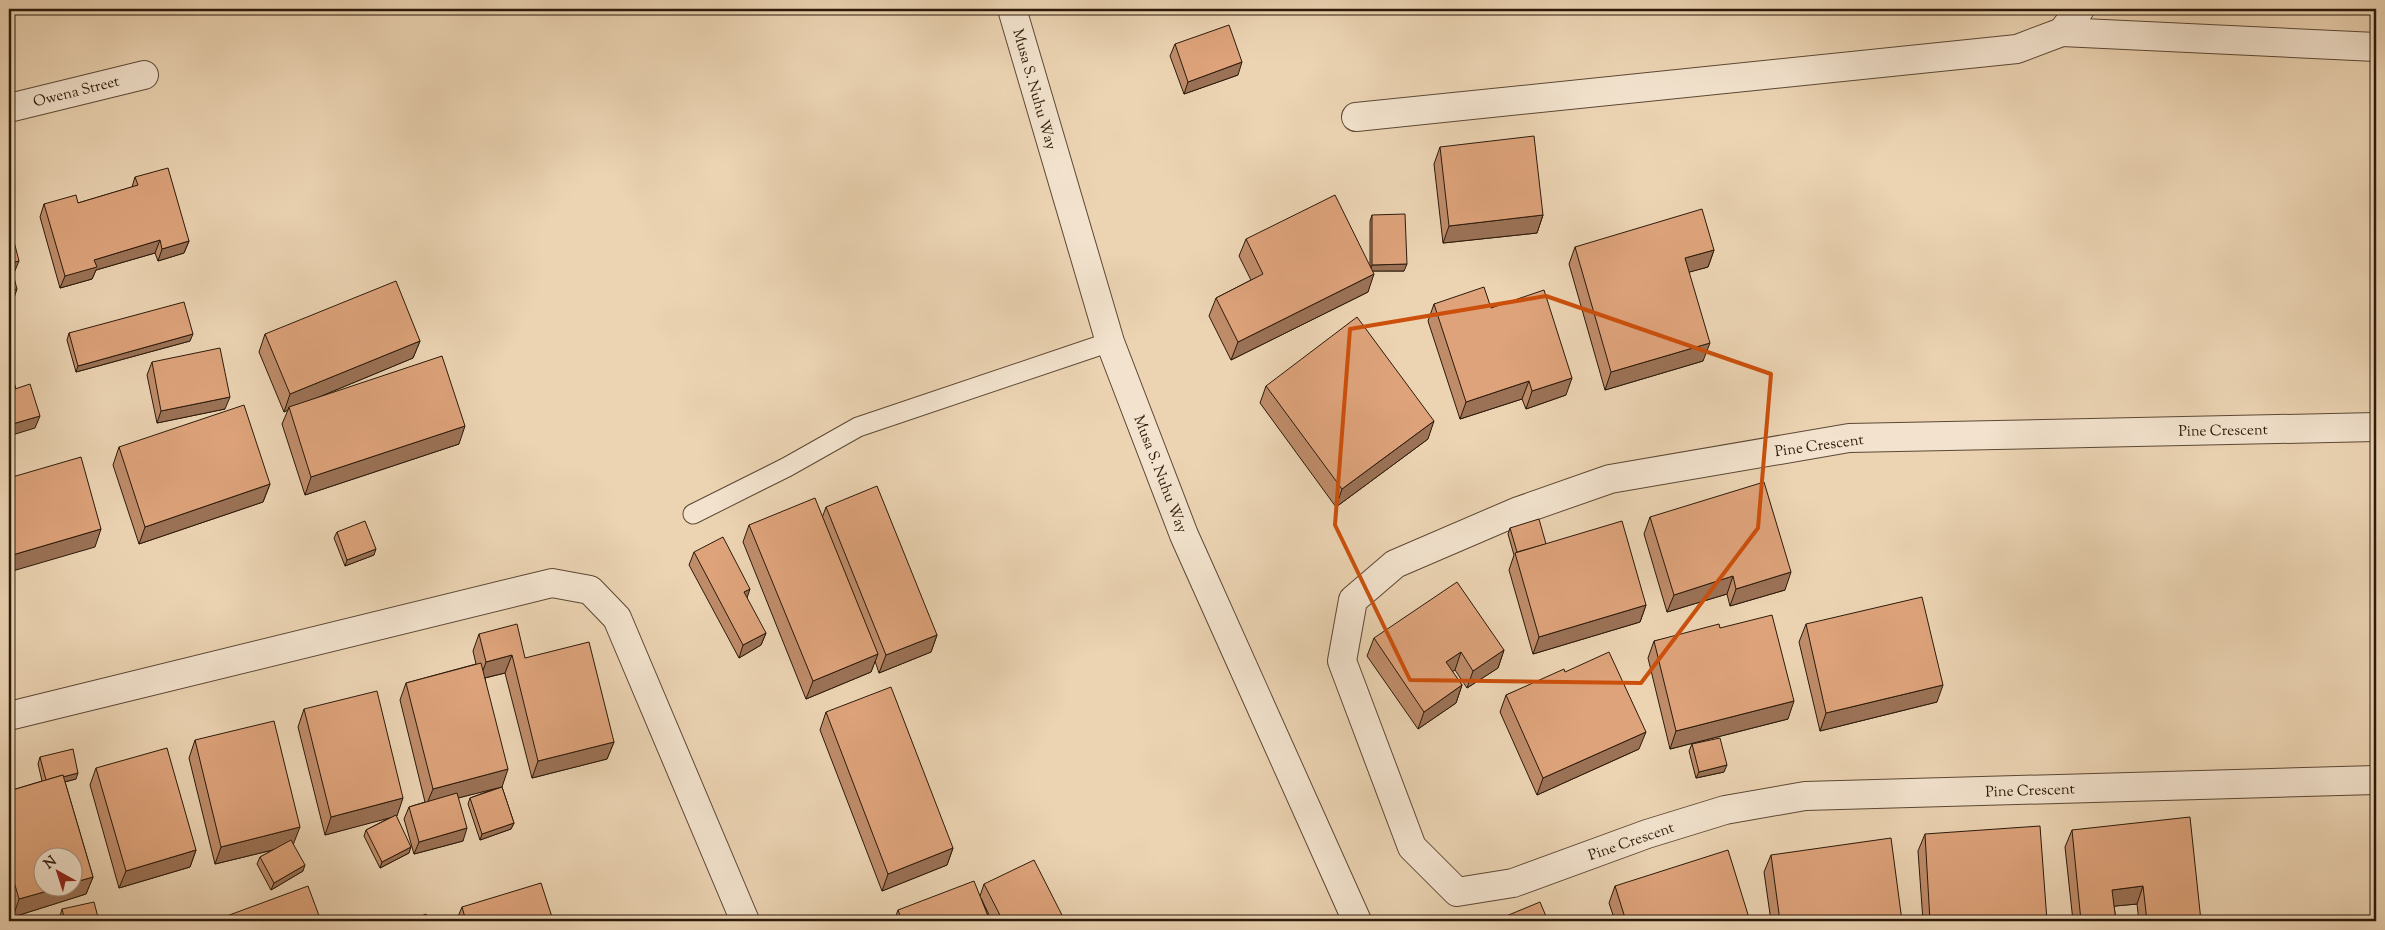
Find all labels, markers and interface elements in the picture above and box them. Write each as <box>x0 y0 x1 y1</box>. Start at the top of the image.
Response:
street label: Musa S. Nuhu Way <box>1006 27 1061 153</box>
street label: Owena Street <box>31 72 122 113</box>
street label: Musa S. Nuhu Way <box>1127 413 1192 537</box>
street label: Pine Crescent <box>2178 420 2268 443</box>
street label: Pine Crescent <box>1773 430 1865 463</box>
street label: Pine Crescent <box>1985 779 2075 804</box>
street label: Pine Crescent <box>1586 818 1677 867</box>
north arrow <box>32 848 82 898</box>
text: N <box>40 852 62 875</box>

